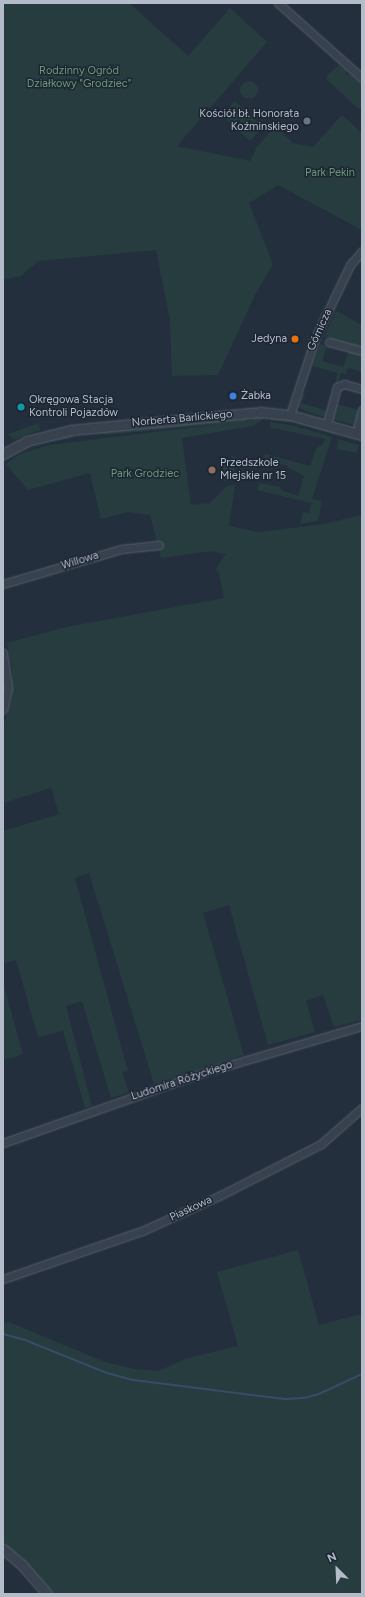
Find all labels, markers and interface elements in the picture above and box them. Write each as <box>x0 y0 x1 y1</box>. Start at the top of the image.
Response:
park label: Rodzinny Ogród Działkowy "Grodziec" <box>27 65 131 91</box>
place label: Kościół bł. Honorata Koźminskiego <box>199 108 299 134</box>
marker: Kościół bł. Honorata Koźminskiego <box>302 116 312 126</box>
park label: Park Pekin <box>305 166 355 180</box>
street label: Górnicza <box>305 307 335 353</box>
place label: Jedyna <box>251 332 287 346</box>
marker: Jedyna <box>290 334 300 344</box>
place label: Żabka <box>241 389 271 403</box>
marker: Żabka <box>228 391 238 401</box>
place label: Okręgowa Stacja Kontroli Pojazdów <box>29 394 118 420</box>
marker: Okręgowa Stacja Kontroli Pojazdów <box>16 402 26 412</box>
street label: Norberta Barlickiego <box>131 408 233 430</box>
place label: Przedszkole Miejskie nr 15 <box>220 457 286 483</box>
marker: Przedszkole Miejskie nr 15 <box>207 465 217 475</box>
park label: Park Grodziec <box>111 467 179 481</box>
street label: Willowa <box>60 549 100 573</box>
street label: Ludomira Różyckiego <box>130 1058 234 1104</box>
street label: Piaskowa <box>168 1193 214 1225</box>
north arrow <box>317 1549 357 1589</box>
text: N <box>325 1550 338 1565</box>

